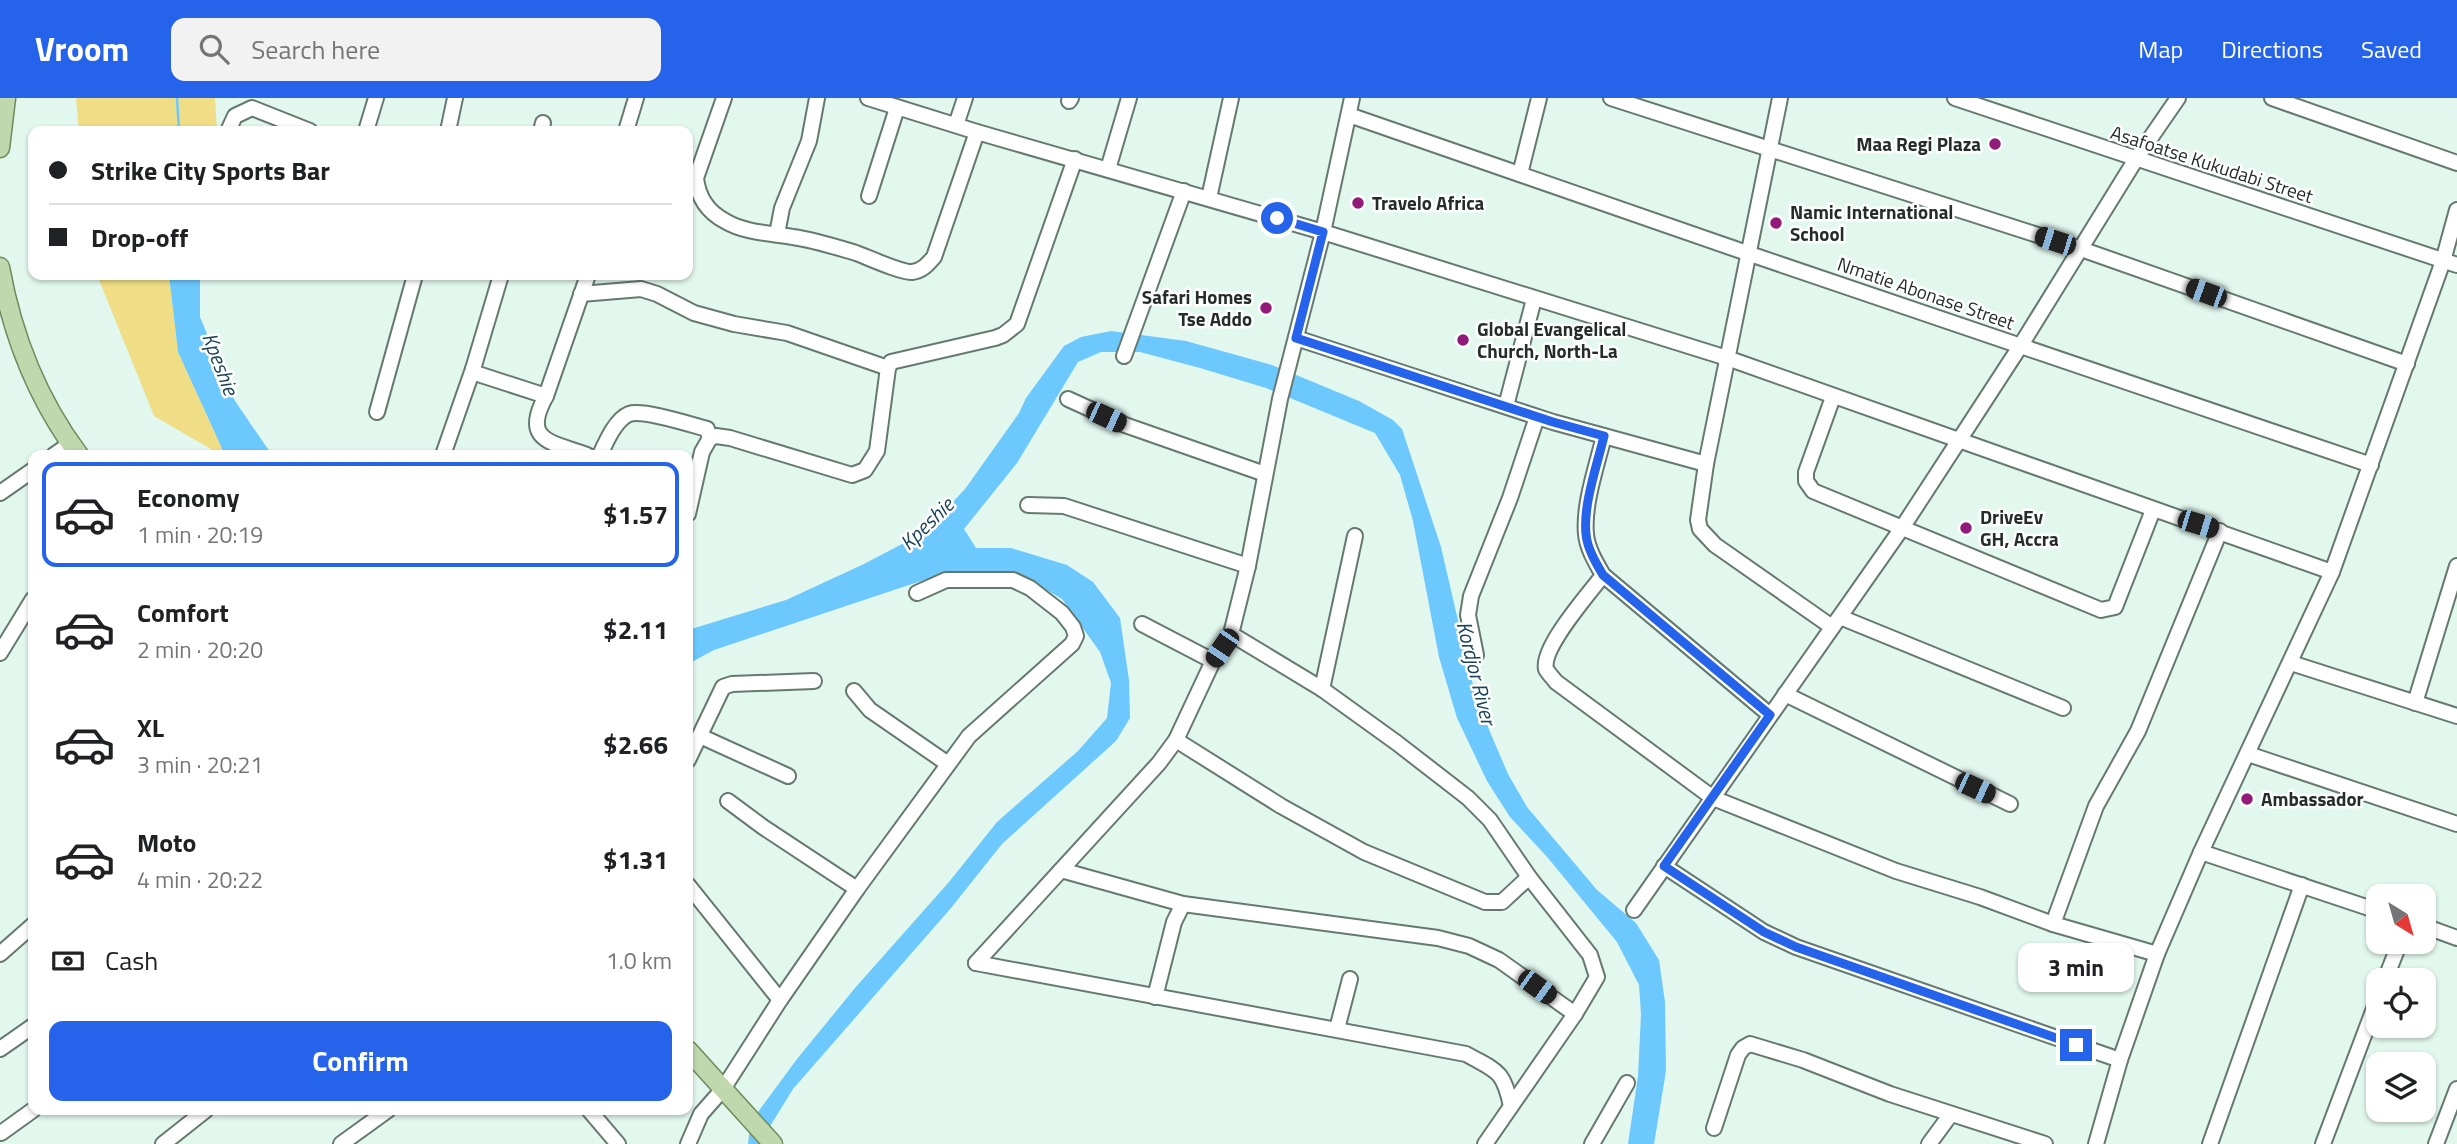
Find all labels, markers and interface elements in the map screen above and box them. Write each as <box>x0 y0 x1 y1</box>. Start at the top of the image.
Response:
search box <box>171 18 661 81</box>
text: Vroom <box>35 24 129 74</box>
icon: search <box>195 30 233 68</box>
text: Search here <box>251 30 380 69</box>
text: Map <box>2138 31 2183 67</box>
text: Directions <box>2221 31 2323 67</box>
text: Saved <box>2361 31 2422 67</box>
street label: Asafoatse Kukudabi Street <box>2107 117 2317 210</box>
place label: Maa Regi Plaza <box>1856 129 1981 158</box>
marker: Maa Regi Plaza <box>1987 136 2003 152</box>
text: Strike City Sports Bar <box>91 151 330 190</box>
place label: Travelo Africa <box>1372 188 1485 217</box>
marker: Travelo Africa <box>1350 195 1366 211</box>
place label: Namic International School <box>1790 197 1953 248</box>
route start <box>1261 202 1293 234</box>
marker: Namic International School <box>1768 215 1784 231</box>
text: Drop-off <box>91 218 188 257</box>
car <box>2032 225 2079 257</box>
street label: Nmatie Abonase Street <box>1834 249 2019 337</box>
car <box>2183 276 2230 310</box>
place label: Safari Homes Tse Addo <box>1142 282 1252 333</box>
marker: Safari Homes Tse Addo <box>1258 300 1274 316</box>
place label: Global Evangelical Church, North-La <box>1477 314 1626 365</box>
water label: Kpeshie <box>194 328 248 401</box>
marker: Global Evangelical Church, North-La <box>1455 332 1471 348</box>
car <box>1083 399 1130 435</box>
text: Economy <box>137 478 239 517</box>
icon: car <box>53 483 116 546</box>
water label: Kpeshie <box>892 488 962 557</box>
text: $1.57 <box>603 495 668 534</box>
place label: DriveEv GH, Accra <box>1980 502 2059 553</box>
car <box>2175 508 2222 540</box>
text: 1 min · 20:19 <box>137 517 263 552</box>
marker: DriveEv GH, Accra <box>1958 520 1974 536</box>
text: Comfort <box>137 593 229 632</box>
icon: car <box>53 598 116 661</box>
text: $2.11 <box>603 610 668 649</box>
water label: Kordjor River <box>1449 618 1506 730</box>
car <box>1202 625 1243 671</box>
text: 2 min · 20:20 <box>137 632 263 667</box>
text: XL <box>137 708 164 747</box>
icon: car <box>53 713 116 776</box>
text: $2.66 <box>603 725 668 764</box>
text: 3 min · 20:21 <box>137 747 263 782</box>
car <box>1952 770 1999 806</box>
place label: Ambassador <box>2261 784 2364 813</box>
marker: Ambassador <box>2239 791 2255 807</box>
text: Moto <box>137 823 196 862</box>
icon: car <box>53 828 116 891</box>
text: $1.31 <box>603 840 668 879</box>
text: 4 min · 20:22 <box>137 862 263 897</box>
north arrow <box>2366 884 2436 954</box>
map controls <box>2366 884 2436 1122</box>
text: Cash <box>105 941 158 980</box>
icon: cash <box>49 942 87 980</box>
text: 1.0 km <box>606 943 672 978</box>
callout: 3 min <box>2018 944 2134 992</box>
text: 3 min <box>2048 950 2104 985</box>
car <box>1514 966 1561 1008</box>
button: locate <box>2366 968 2436 1038</box>
button: Confirm <box>49 1021 672 1101</box>
route end <box>2060 1029 2092 1061</box>
button: layers <box>2366 1052 2436 1122</box>

